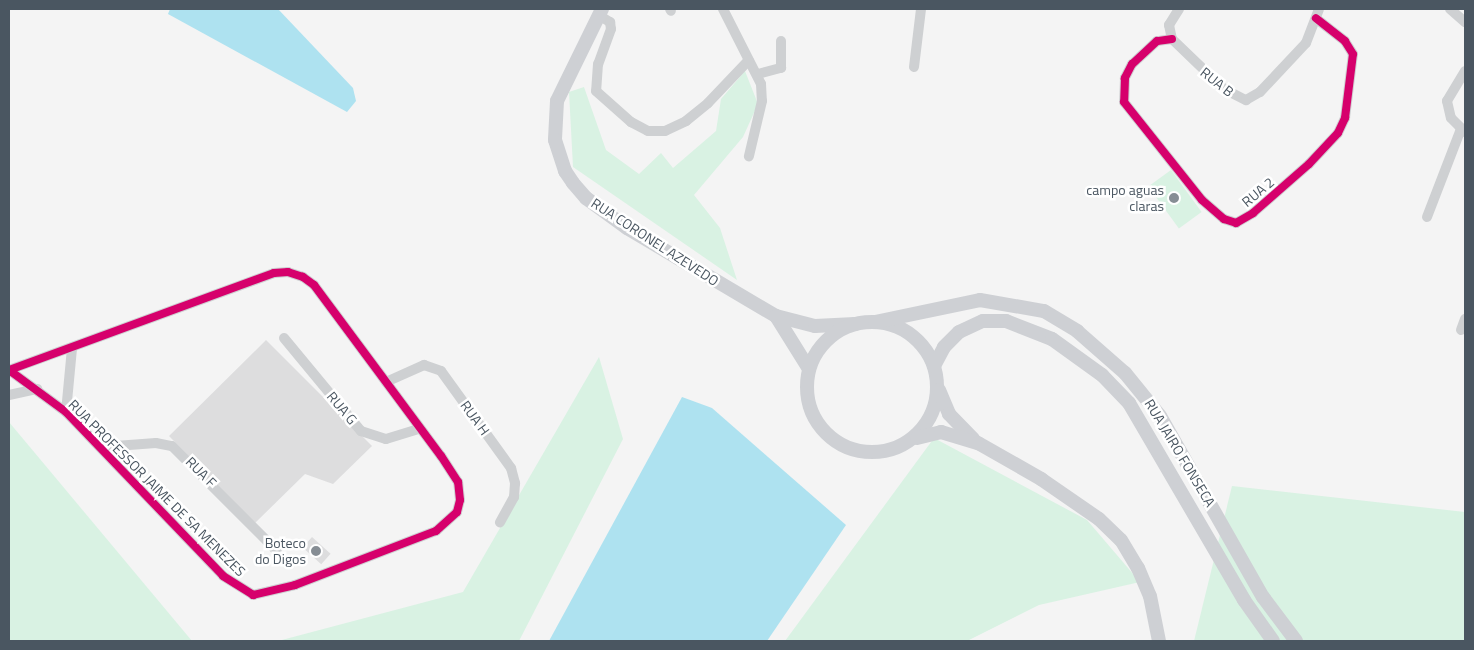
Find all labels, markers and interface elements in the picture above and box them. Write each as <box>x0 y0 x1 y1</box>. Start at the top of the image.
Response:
street label: RUA B <box>1197 64 1237 100</box>
street label: RUA 2 <box>1239 174 1277 210</box>
place label: campo aguas claras <box>1086 182 1164 214</box>
marker: campo aguas claras <box>1168 192 1180 204</box>
street label: RUA CORONEL AZEVEDO <box>588 195 722 289</box>
street label: RUA G <box>323 388 361 428</box>
street label: RUA PROFESSOR JAIME DE SA MENEZES <box>65 396 249 580</box>
street label: RUA JAIRO FONSECA <box>1141 396 1219 510</box>
street label: RUA H <box>457 398 493 438</box>
street label: RUA F <box>182 453 220 491</box>
place label: Boteco do Digos <box>255 535 306 568</box>
marker: Boteco do Digos <box>310 545 322 557</box>

